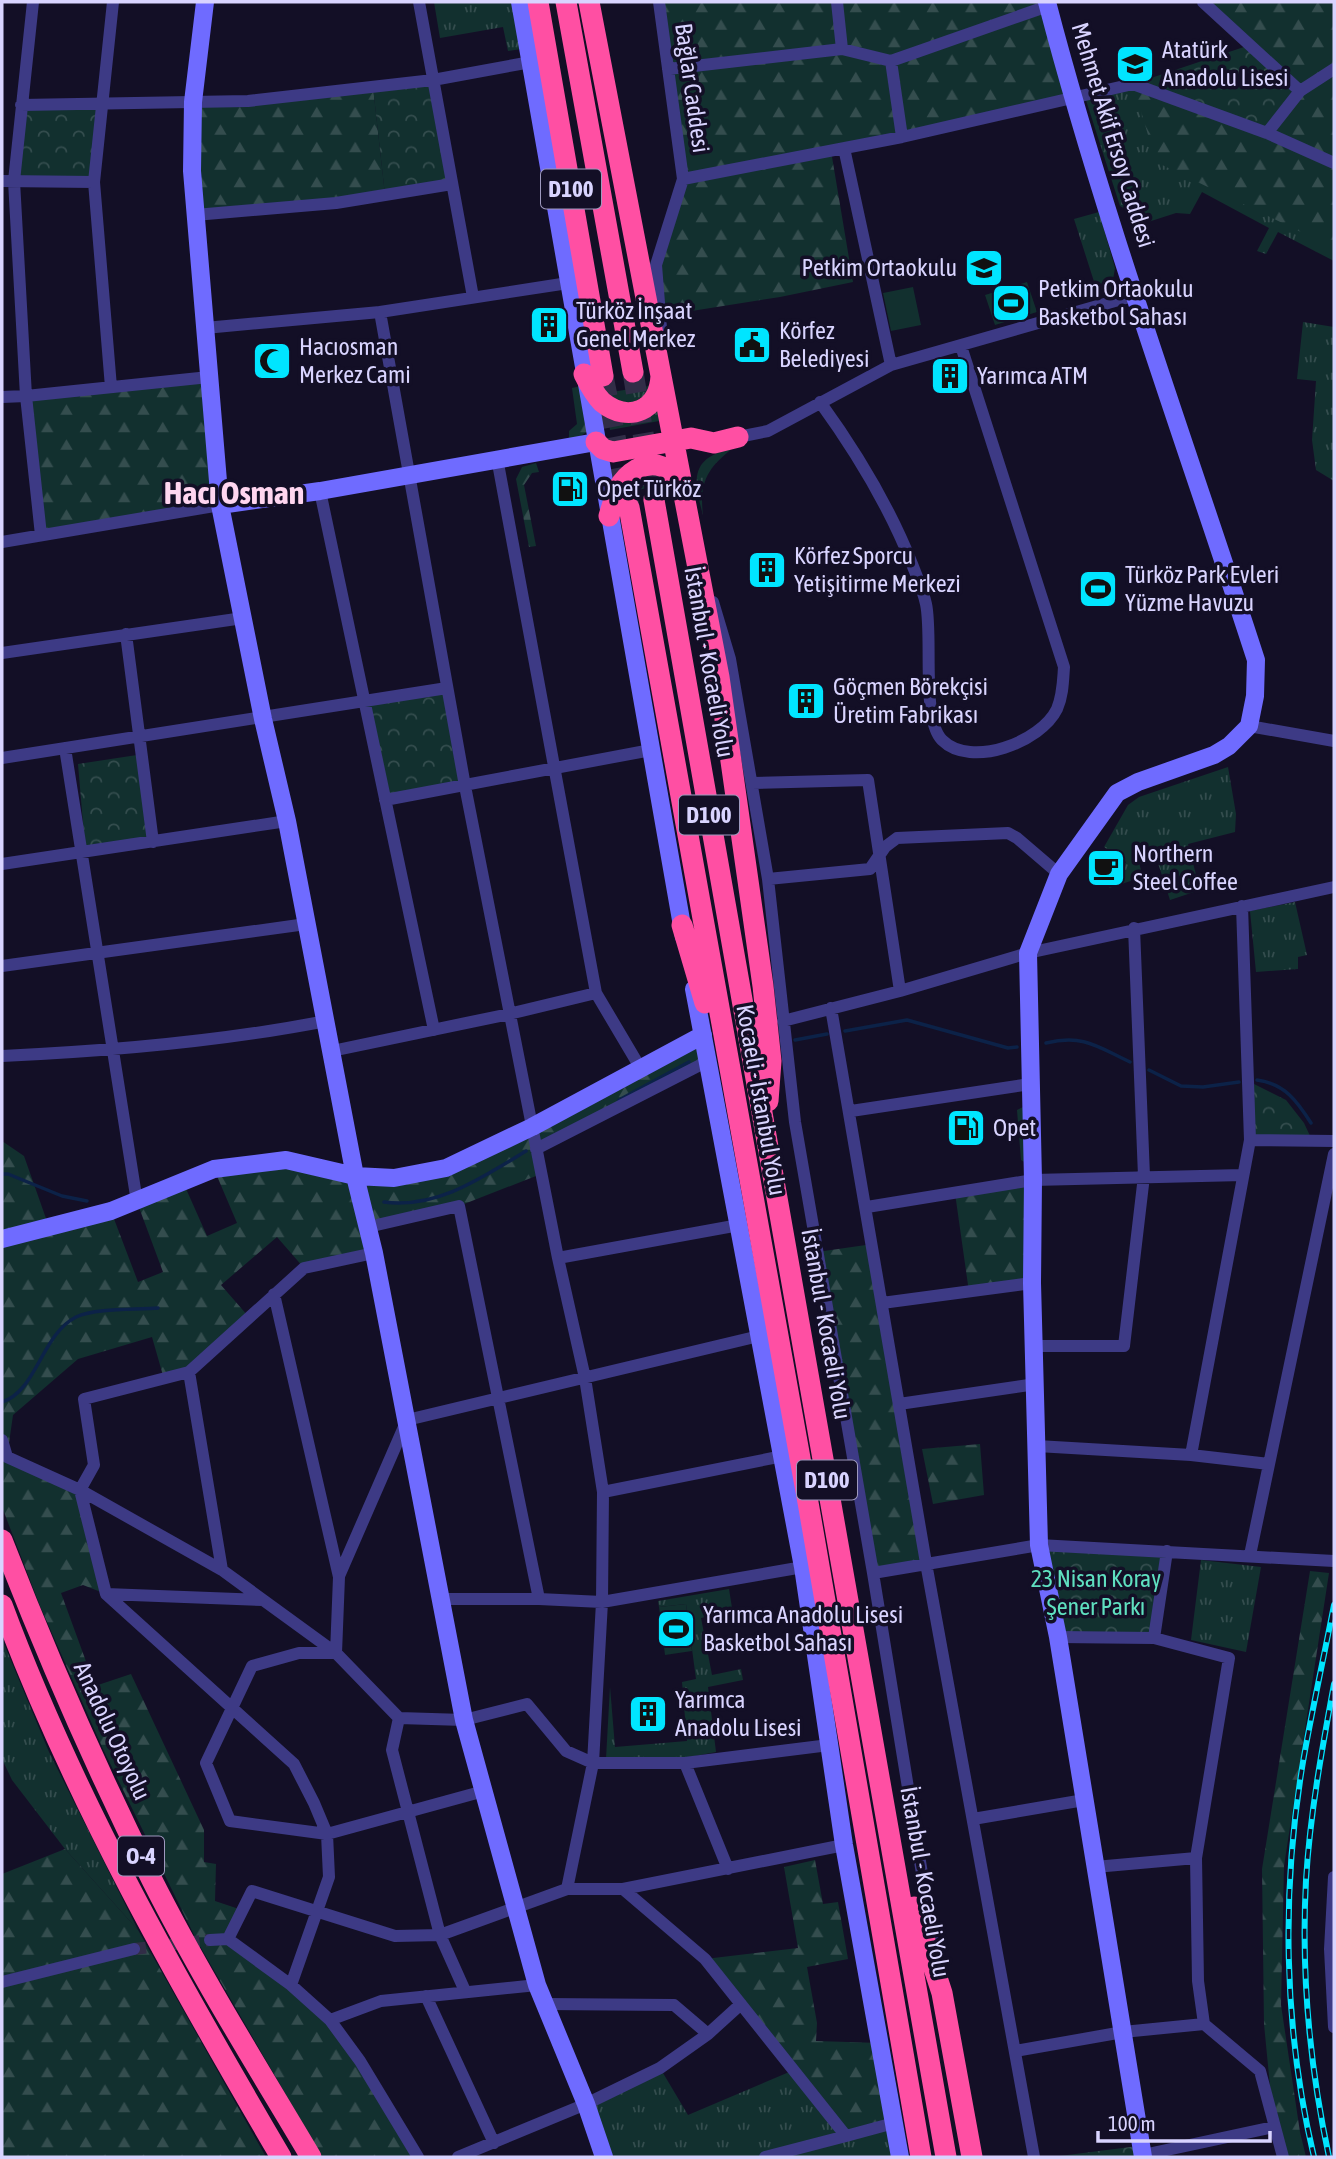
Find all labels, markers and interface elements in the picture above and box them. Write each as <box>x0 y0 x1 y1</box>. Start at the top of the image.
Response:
street label: Mehmet Akif Ersoy Caddesi <box>1066 19 1161 251</box>
street label: Bağlar Caddesi <box>670 22 715 154</box>
place label: Atatürk Anadolu Lisesi <box>1162 36 1289 91</box>
school or university icon: Atatürk Anadolu Lisesi <box>1114 43 1156 85</box>
road number: D100 <box>541 170 601 208</box>
school or university icon: Petkim Ortaokulu <box>963 247 1005 289</box>
place label: Petkim Ortaokulu <box>801 254 957 281</box>
place label: Petkim Ortaokulu Basketbol Sahası <box>1038 275 1194 330</box>
sports icon: Petkim Ortaokulu Basketbol Sahası <box>990 282 1032 324</box>
place label: Türköz İnşaat Genel Merkez <box>576 297 696 352</box>
building icon: Türköz İnşaat Genel Merkez <box>528 304 570 346</box>
place label: Körfez Belediyesi <box>779 317 870 372</box>
public building icon: Körfez Belediyesi <box>731 324 773 366</box>
place label: Hacıosman Merkez Cami <box>299 333 411 388</box>
mosque icon: Hacıosman Merkez Cami <box>251 340 293 382</box>
building icon: Yarımca ATM <box>929 355 971 397</box>
place label: Yarımca ATM <box>977 362 1088 389</box>
fuel station icon: Opet Türköz <box>549 468 591 510</box>
district label: Hacı Osman <box>164 474 304 511</box>
place label: Opet Türköz <box>597 475 702 502</box>
place label: Körfez Sporcu Yetişitirme Merkezi <box>794 542 961 597</box>
building icon: Körfez Sporcu Yetişitirme Merkezi <box>746 549 788 591</box>
place label: Türköz Park Evleri Yüzme Havuzu <box>1125 561 1279 616</box>
street label: İstanbul - Kocaeli Yolu <box>679 564 740 759</box>
sports icon: Türköz Park Evleri Yüzme Havuzu <box>1077 568 1119 610</box>
place label: Göçmen Börekçisi Üretim Fabrikası <box>833 673 988 728</box>
building icon: Göçmen Börekçisi Üretim Fabrikası <box>785 680 827 722</box>
road number: D100 <box>679 796 739 834</box>
place label: Northern Steel Coffee <box>1133 840 1238 895</box>
cafe icon: Northern Steel Coffee <box>1085 847 1127 889</box>
street label: Kocaeli - İstanbul Yolu <box>731 1002 792 1197</box>
fuel station icon: Opet <box>945 1107 987 1149</box>
place label: Opet <box>993 1114 1036 1141</box>
street label: İstanbul - Kocaeli Yolu <box>796 1226 857 1421</box>
road number: D100 <box>797 1460 857 1499</box>
park label: 23 Nisan Koray Şener Parkı <box>1031 1565 1161 1620</box>
place label: Yarımca Anadolu Lisesi Basketbol Sahası <box>703 1601 903 1656</box>
sports icon: Yarımca Anadolu Lisesi Basketbol Sahası <box>655 1608 697 1650</box>
street label: Anadolu Otoyolu <box>69 1658 156 1804</box>
place label: Yarımca Anadolu Lisesi <box>675 1686 802 1741</box>
building icon: Yarımca Anadolu Lisesi <box>627 1693 669 1735</box>
street label: İstanbul - Kocaeli Yolu <box>895 1784 956 1979</box>
road number: O-4 <box>118 1837 164 1876</box>
scale bar <box>1098 2100 1270 2144</box>
text: 100 m <box>1108 2111 1156 2135</box>

